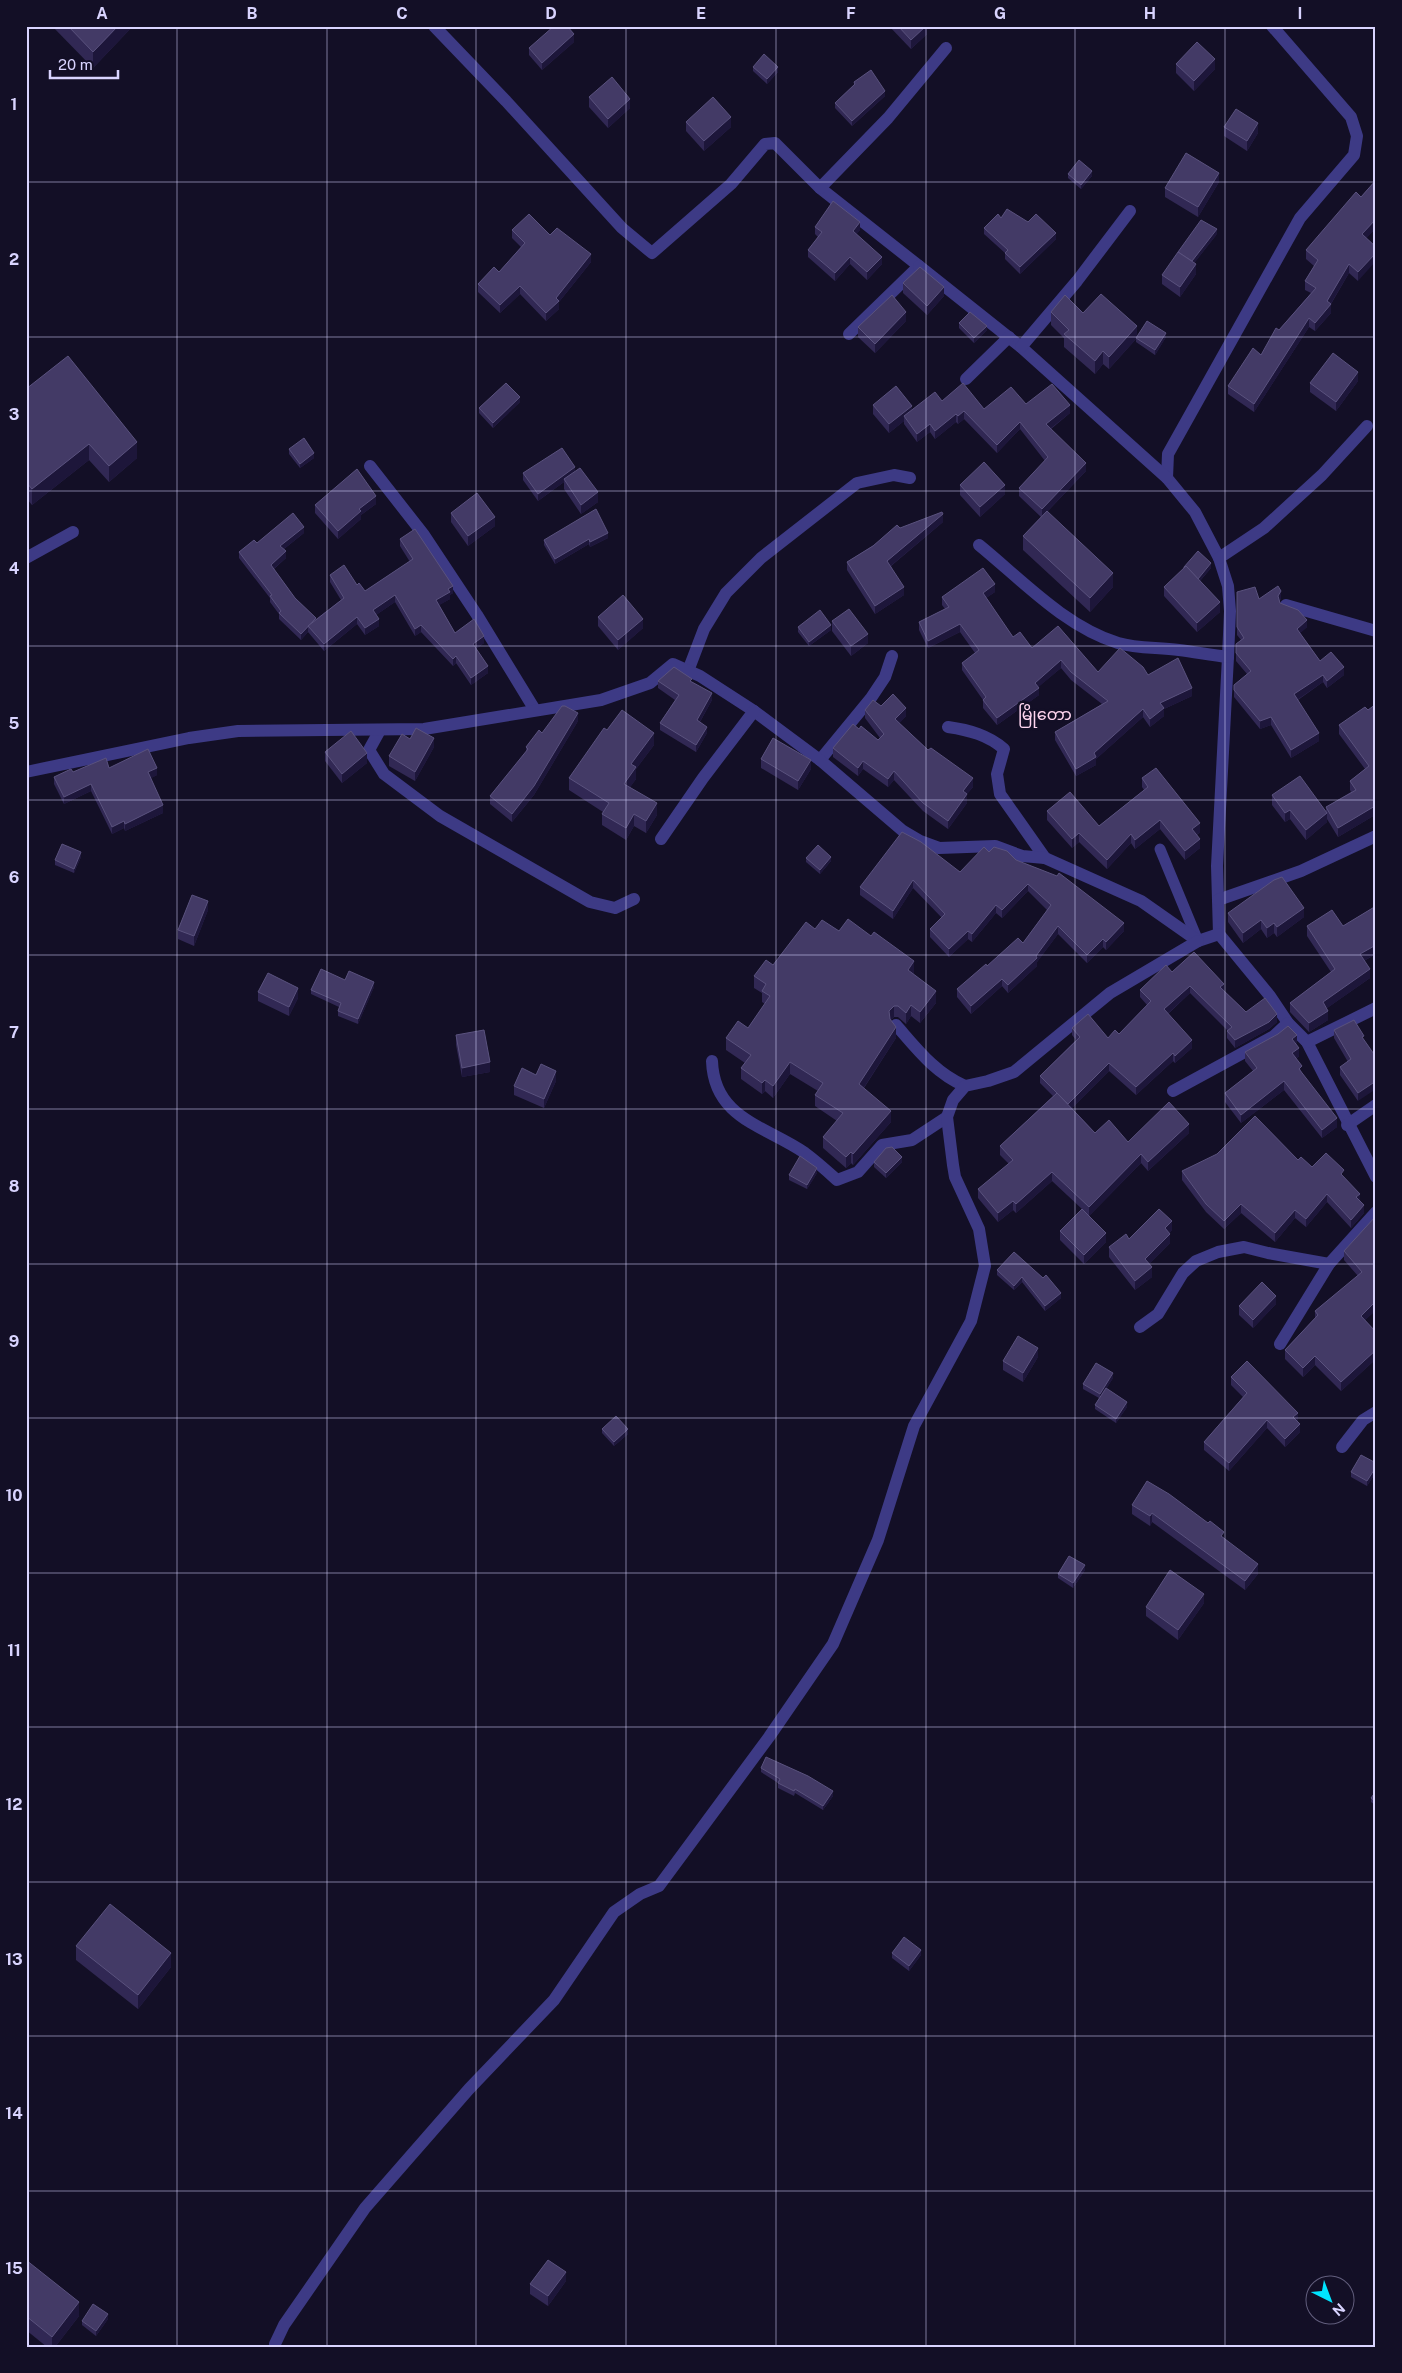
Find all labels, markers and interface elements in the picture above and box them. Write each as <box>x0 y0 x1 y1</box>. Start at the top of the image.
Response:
text: A <box>96 4 108 23</box>
text: B <box>247 4 258 23</box>
text: C <box>396 4 408 23</box>
text: D <box>545 4 557 23</box>
text: E <box>696 4 706 23</box>
text: F <box>846 4 856 23</box>
text: G <box>994 4 1006 23</box>
text: H <box>1144 4 1156 23</box>
text: I <box>1298 4 1302 23</box>
scale bar <box>50 48 118 80</box>
text: 20 m <box>58 56 93 73</box>
text: 1 <box>11 95 17 114</box>
text: 2 <box>9 250 19 269</box>
text: 3 <box>9 405 19 424</box>
text: 4 <box>9 559 20 578</box>
district label: မြိုတော <box>1018 703 1072 728</box>
text: 5 <box>9 714 20 733</box>
text: 6 <box>9 868 19 887</box>
text: 7 <box>9 1023 19 1042</box>
text: 8 <box>9 1177 20 1196</box>
text: 9 <box>9 1332 19 1351</box>
text: 10 <box>5 1486 23 1505</box>
text: 11 <box>7 1641 21 1660</box>
text: 12 <box>5 1795 23 1814</box>
text: 13 <box>5 1950 23 1969</box>
text: 14 <box>5 2104 23 2123</box>
text: 15 <box>5 2259 23 2278</box>
north arrow <box>1304 2276 1354 2326</box>
text: N <box>1329 2300 1348 2319</box>

